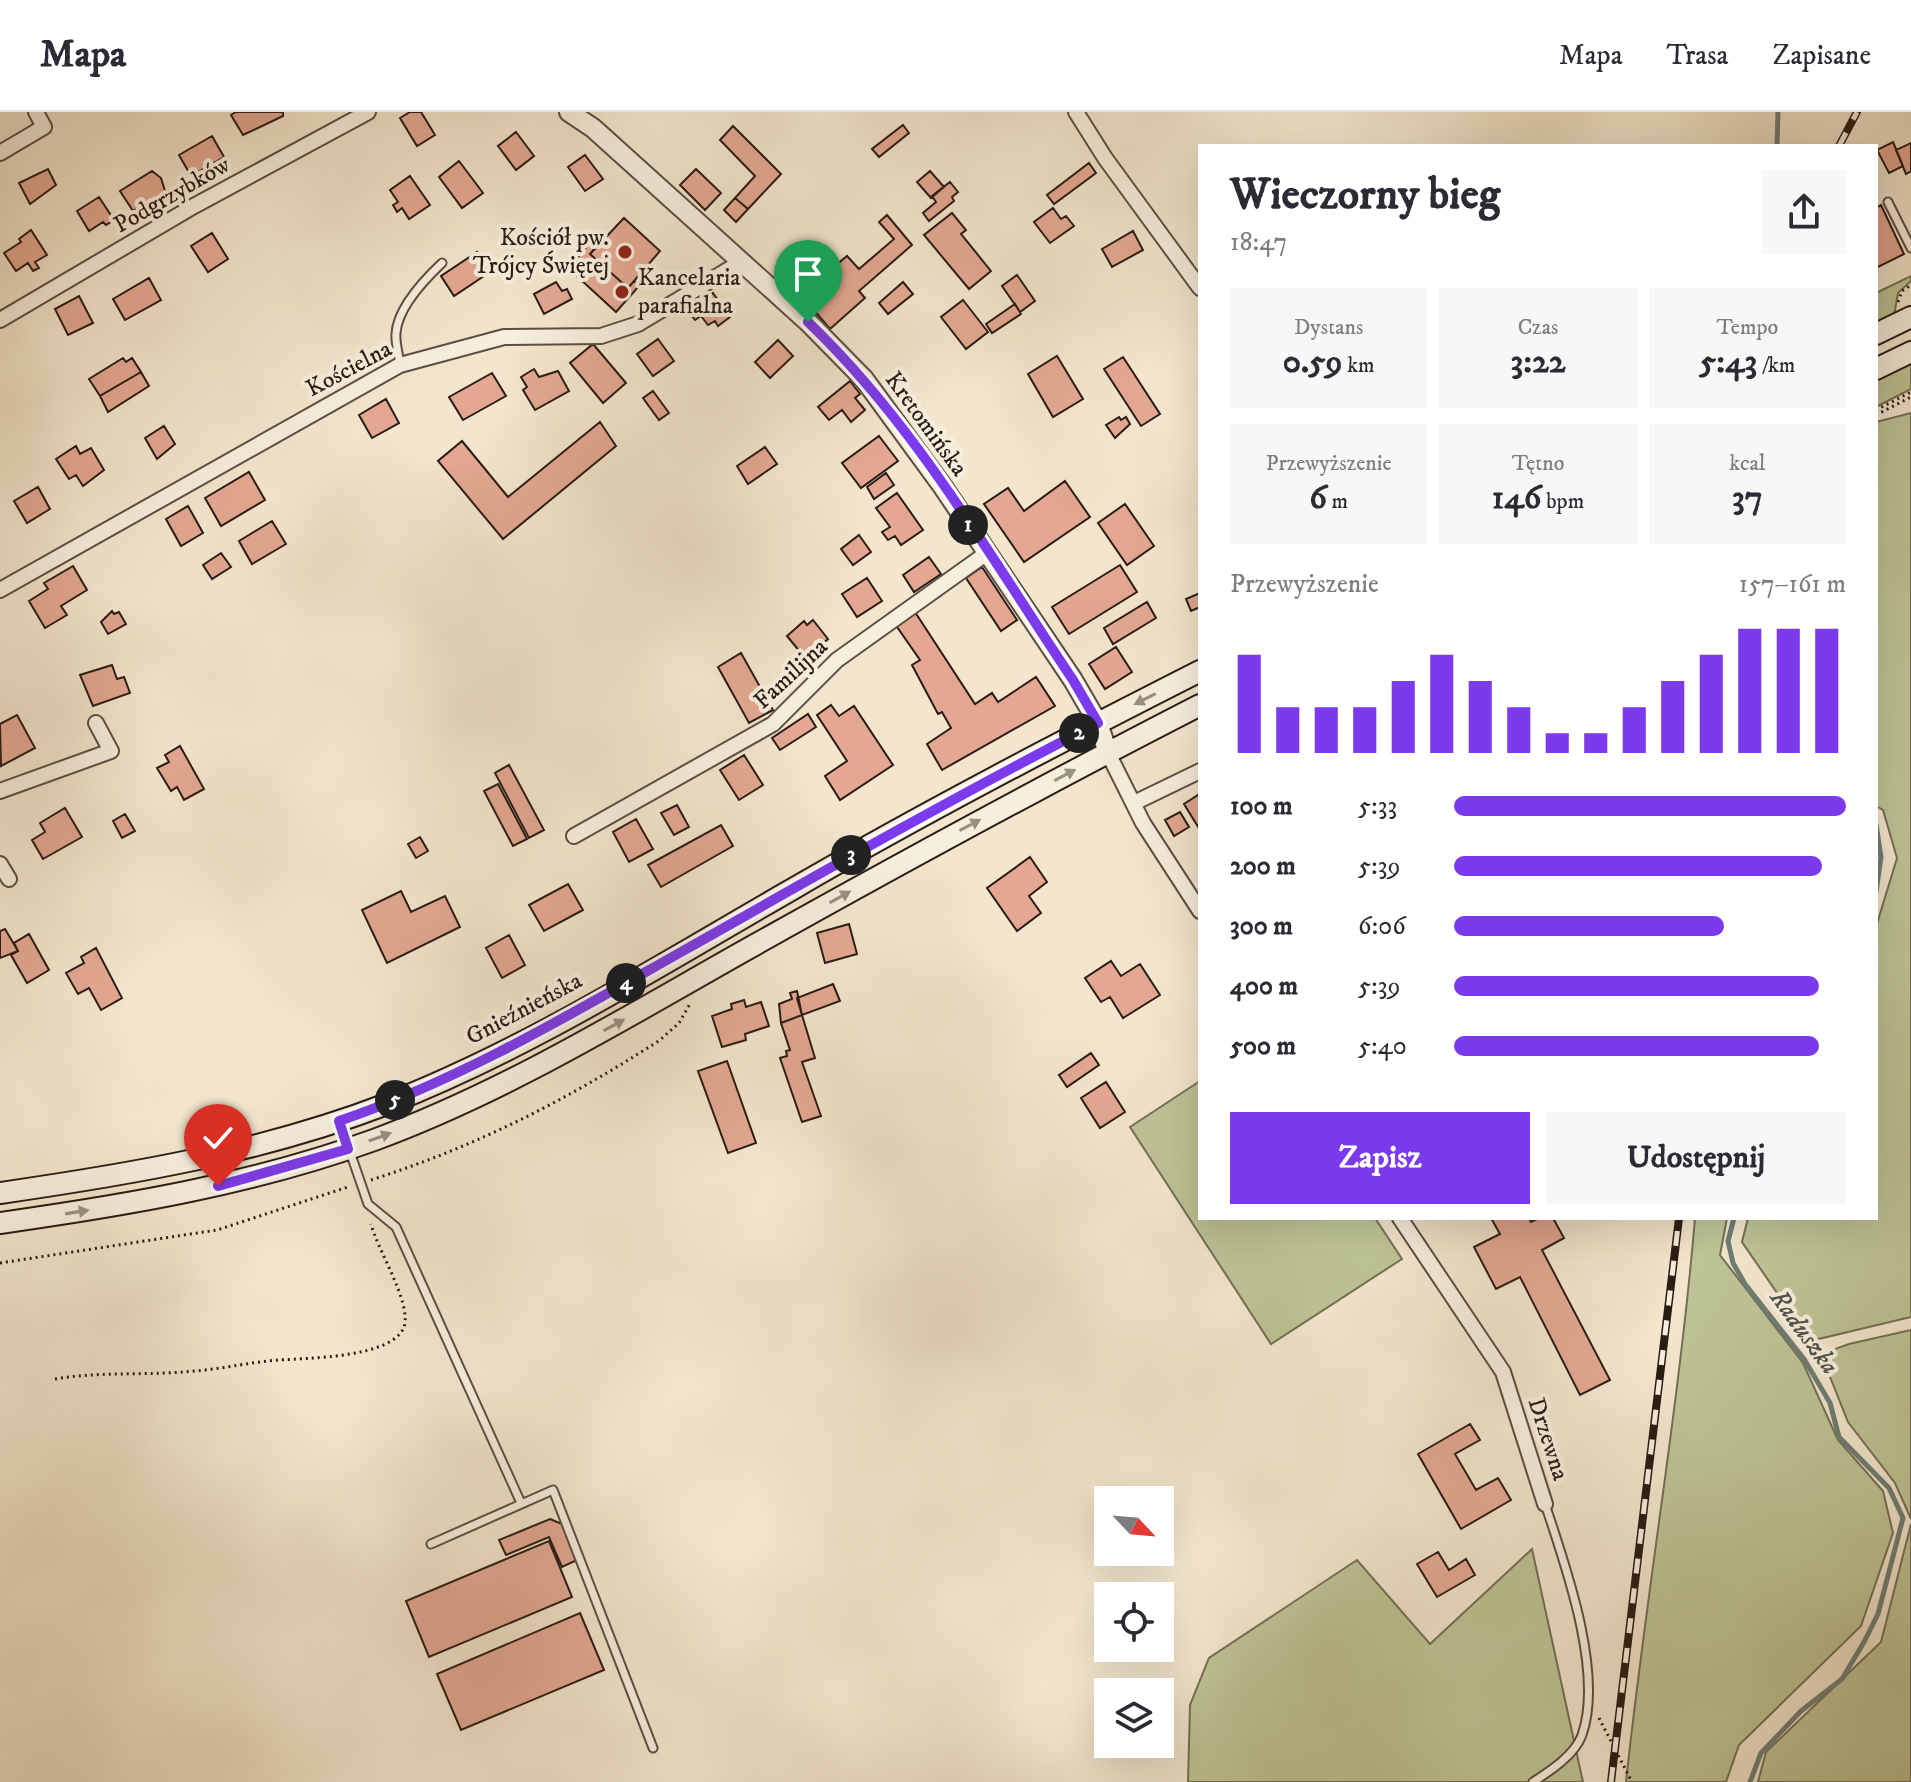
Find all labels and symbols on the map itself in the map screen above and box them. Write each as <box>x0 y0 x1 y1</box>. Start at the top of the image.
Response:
street label: Podgrzybków <box>109 149 236 240</box>
place label: Kościół pw. Trójcy Świętej <box>473 223 609 281</box>
pin <box>774 240 842 322</box>
marker: Kościół pw. Trójcy Świętej <box>616 243 634 261</box>
place label: Kancelaria parafialna <box>637 263 741 321</box>
marker: Kancelaria parafialna <box>613 283 631 301</box>
street label: Kościelna <box>301 334 398 404</box>
street label: Kretomińska <box>878 366 974 483</box>
pin: 1 <box>948 505 988 545</box>
street label: Familijna <box>748 632 835 716</box>
one-way arrow <box>1134 692 1157 705</box>
pin: 2 <box>1059 713 1099 753</box>
one-way arrow <box>1054 769 1076 783</box>
one-way arrow <box>959 818 981 832</box>
pin: 3 <box>831 835 871 875</box>
one-way arrow <box>829 890 852 904</box>
pin: 4 <box>606 963 646 1003</box>
street label: Gnieźnieńska <box>461 966 588 1052</box>
one-way arrow <box>603 1018 625 1032</box>
pin: 5 <box>375 1080 415 1120</box>
pin <box>184 1104 252 1186</box>
one-way arrow <box>368 1131 392 1143</box>
one-way arrow <box>65 1205 90 1218</box>
water label: Raduszka <box>1761 1282 1846 1381</box>
street label: Drzewna <box>1521 1394 1576 1485</box>
north arrow <box>1094 1486 1174 1566</box>

